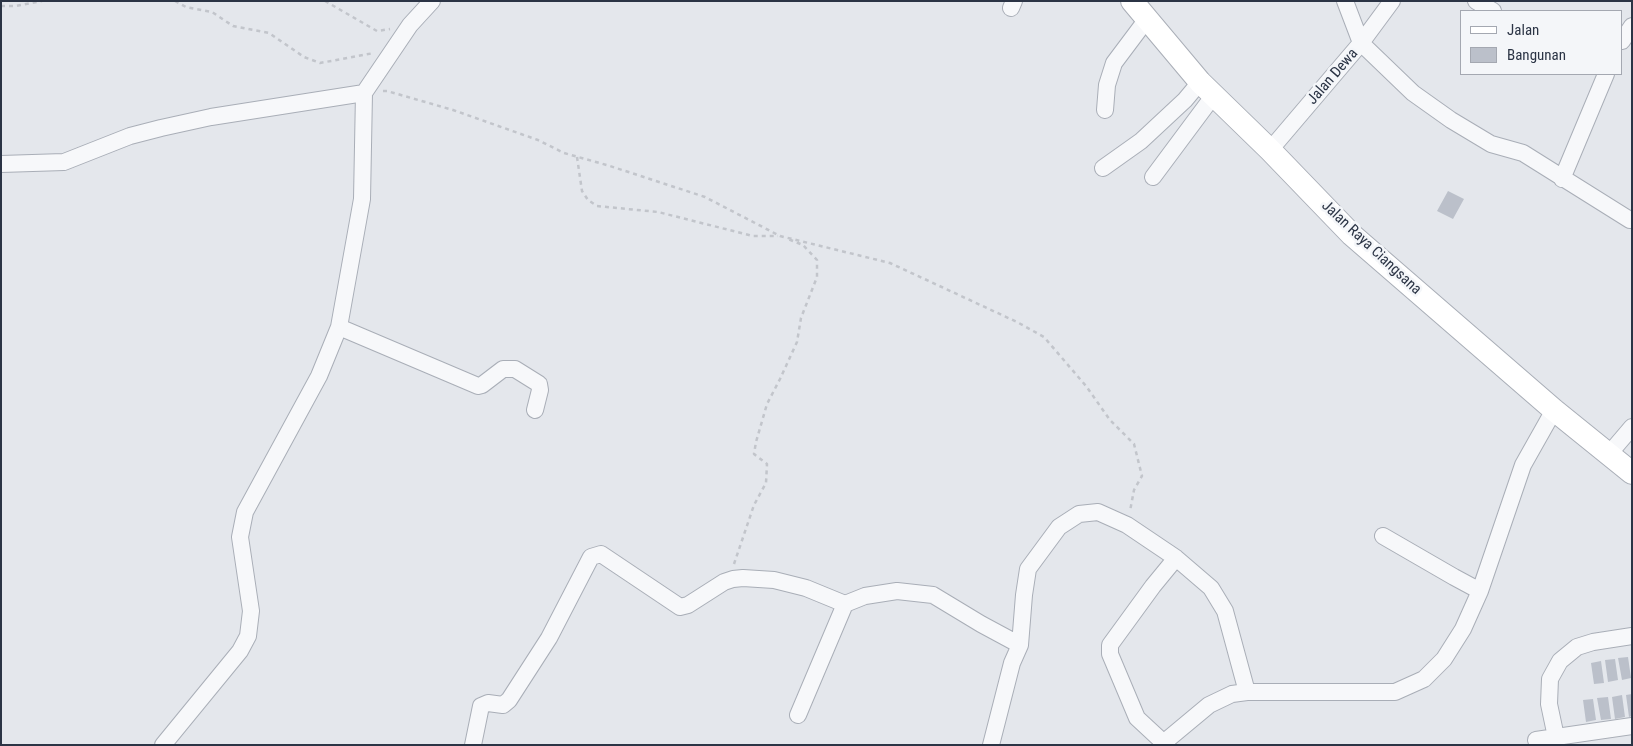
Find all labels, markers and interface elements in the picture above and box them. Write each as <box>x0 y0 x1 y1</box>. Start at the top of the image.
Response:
legend <box>1460 10 1623 75</box>
text: Jalan <box>1507 21 1539 39</box>
street label: Jalan Dewa <box>1304 45 1362 109</box>
text: Bangunan <box>1507 46 1566 64</box>
street label: Jalan Raya Ciangsana <box>1317 197 1425 299</box>

